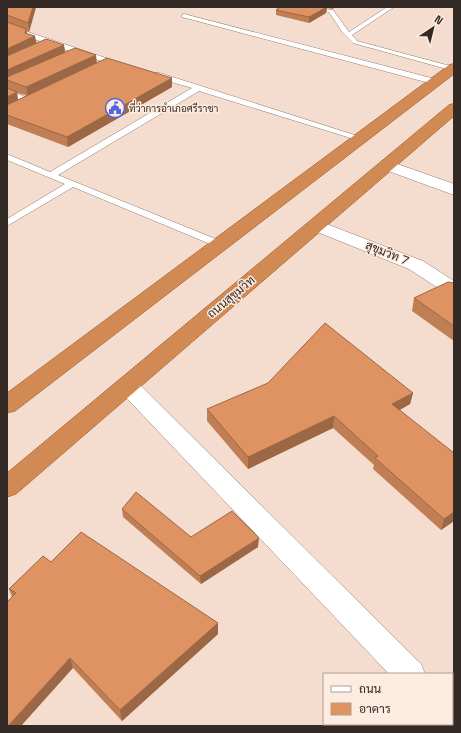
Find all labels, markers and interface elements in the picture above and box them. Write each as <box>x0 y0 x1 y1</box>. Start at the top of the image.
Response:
north arrow <box>413 8 453 48</box>
text: N <box>432 12 446 28</box>
public building icon: ที่ว่าการอำเภอศรีราชา <box>104 97 126 119</box>
place label: ที่ว่าการอำเภอศรีราชา <box>129 100 218 115</box>
street label: สุขุมวิท 7 <box>363 237 411 270</box>
street label: ถนนสุขุมวิท <box>204 272 259 322</box>
legend <box>323 673 453 725</box>
text: ถนน <box>359 681 382 697</box>
text: อาคาร <box>359 701 391 717</box>

